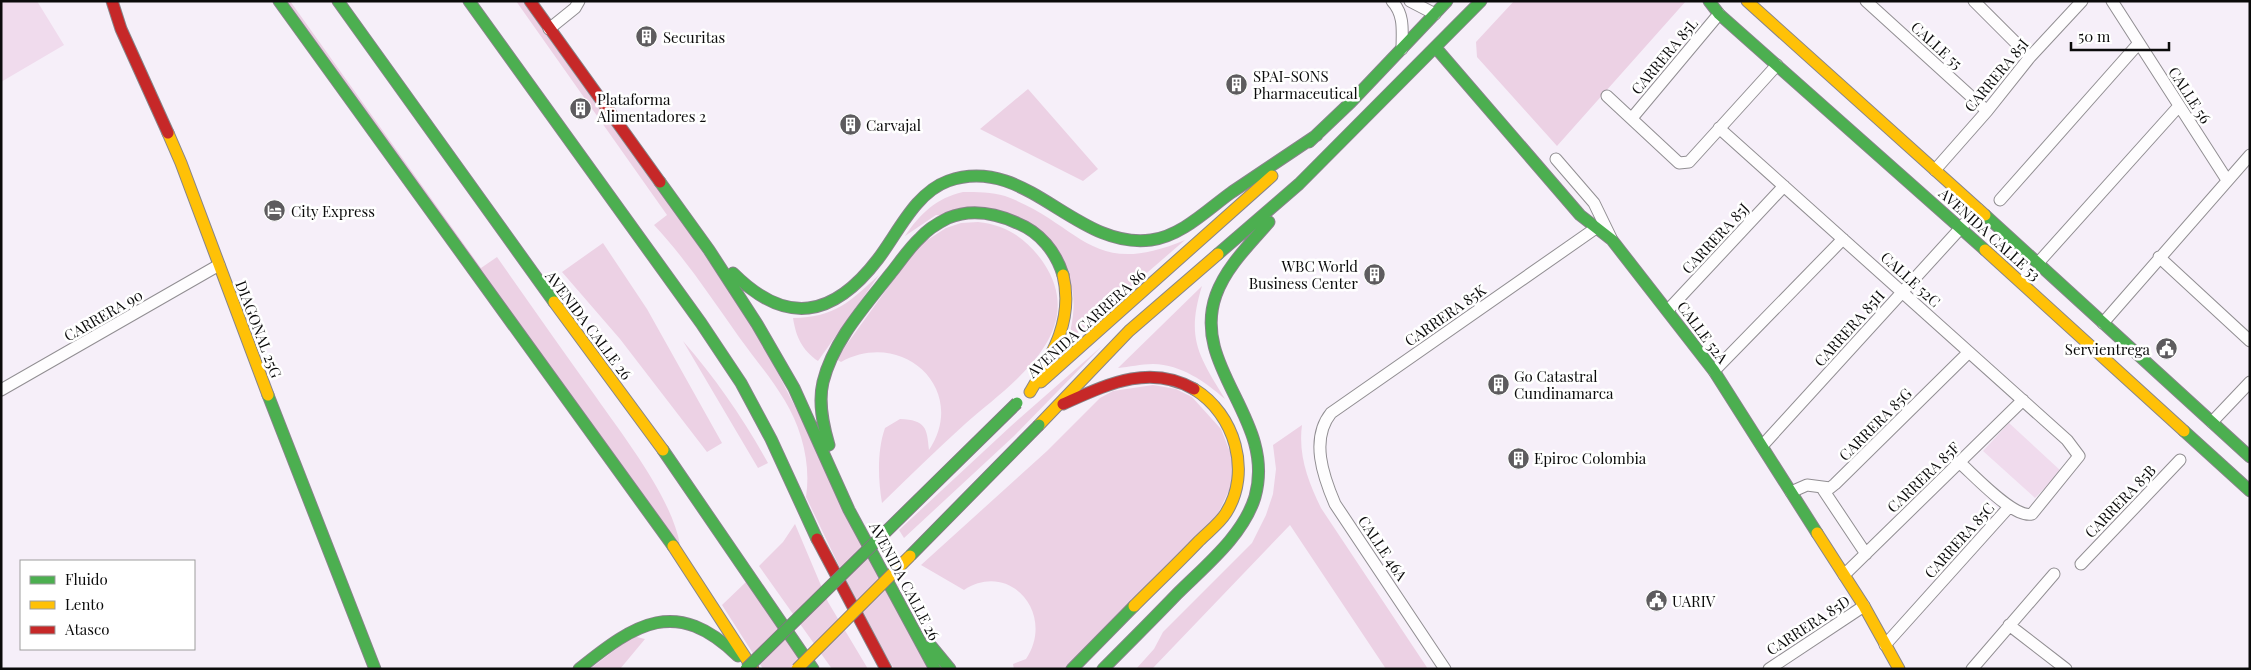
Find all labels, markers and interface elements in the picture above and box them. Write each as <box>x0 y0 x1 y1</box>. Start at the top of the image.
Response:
street label: CARRERA 85L <box>1626 14 1702 98</box>
street label: CALLE 55 <box>1907 17 1967 73</box>
scale bar <box>2071 20 2168 52</box>
building icon: Securitas <box>635 25 659 49</box>
text: 50 m <box>2078 26 2111 46</box>
place label: Securitas <box>663 27 725 47</box>
street label: CARRERA 85I <box>1959 34 2033 116</box>
street label: CALLE 56 <box>2164 63 2216 127</box>
place label: SPAI-SONS Pharmaceutical <box>1253 66 1358 103</box>
building icon: SPAI-SONS Pharmaceutical <box>1225 73 1249 97</box>
place label: Plataforma Alimentadores 2 <box>596 89 706 126</box>
building icon: Plataforma Alimentadores 2 <box>569 96 593 120</box>
building icon: Carvajal <box>838 113 862 137</box>
place label: Carvajal <box>866 115 921 135</box>
street label: AVENIDA CALLE 53 <box>1934 183 2045 285</box>
street label: CARRERA 85J <box>1677 198 1753 278</box>
hotel icon: City Express <box>263 199 287 223</box>
place label: City Express <box>291 201 375 221</box>
street label: CALLE 52C <box>1877 247 1945 311</box>
place label: WBC World Business Center <box>1249 256 1358 293</box>
building icon: WBC World Business Center <box>1362 263 1386 287</box>
street label: AVENIDA CARRERA 86 <box>1022 264 1150 382</box>
street label: AVENIDA CALLE 26 <box>541 266 637 384</box>
street label: DIAGONAL 25G <box>231 277 287 381</box>
street label: CARRERA 85K <box>1400 280 1490 350</box>
street label: CARRERA 90 <box>60 284 146 346</box>
street label: CARRERA 85H <box>1809 286 1889 370</box>
street label: CALLE 52A <box>1673 297 1733 368</box>
public building icon: Servientrega <box>2154 337 2178 361</box>
place label: Servientrega <box>2065 339 2151 359</box>
place label: Go Catastral Cundinamarca <box>1514 366 1614 403</box>
building icon: Go Catastral Cundinamarca <box>1486 373 1510 397</box>
street label: CARRERA 85G <box>1834 383 1916 465</box>
street label: CARRERA 85F <box>1882 437 1964 517</box>
building icon: Epiroc Colombia <box>1506 446 1530 470</box>
place label: Epiroc Colombia <box>1534 448 1647 468</box>
street label: CARRERA 85B <box>2080 460 2160 542</box>
street label: CARRERA 85C <box>1920 498 1998 582</box>
street label: CALLE 46A <box>1354 512 1412 585</box>
street label: AVENIDA CALLE 26 <box>865 517 945 644</box>
legend <box>20 560 195 650</box>
text: Fluido <box>65 569 108 589</box>
public building icon: UARIV <box>1644 589 1668 613</box>
street label: CARRERA 85D <box>1762 590 1854 659</box>
place label: UARIV <box>1672 591 1716 611</box>
text: Lento <box>65 594 104 614</box>
text: Atasco <box>64 619 109 639</box>

